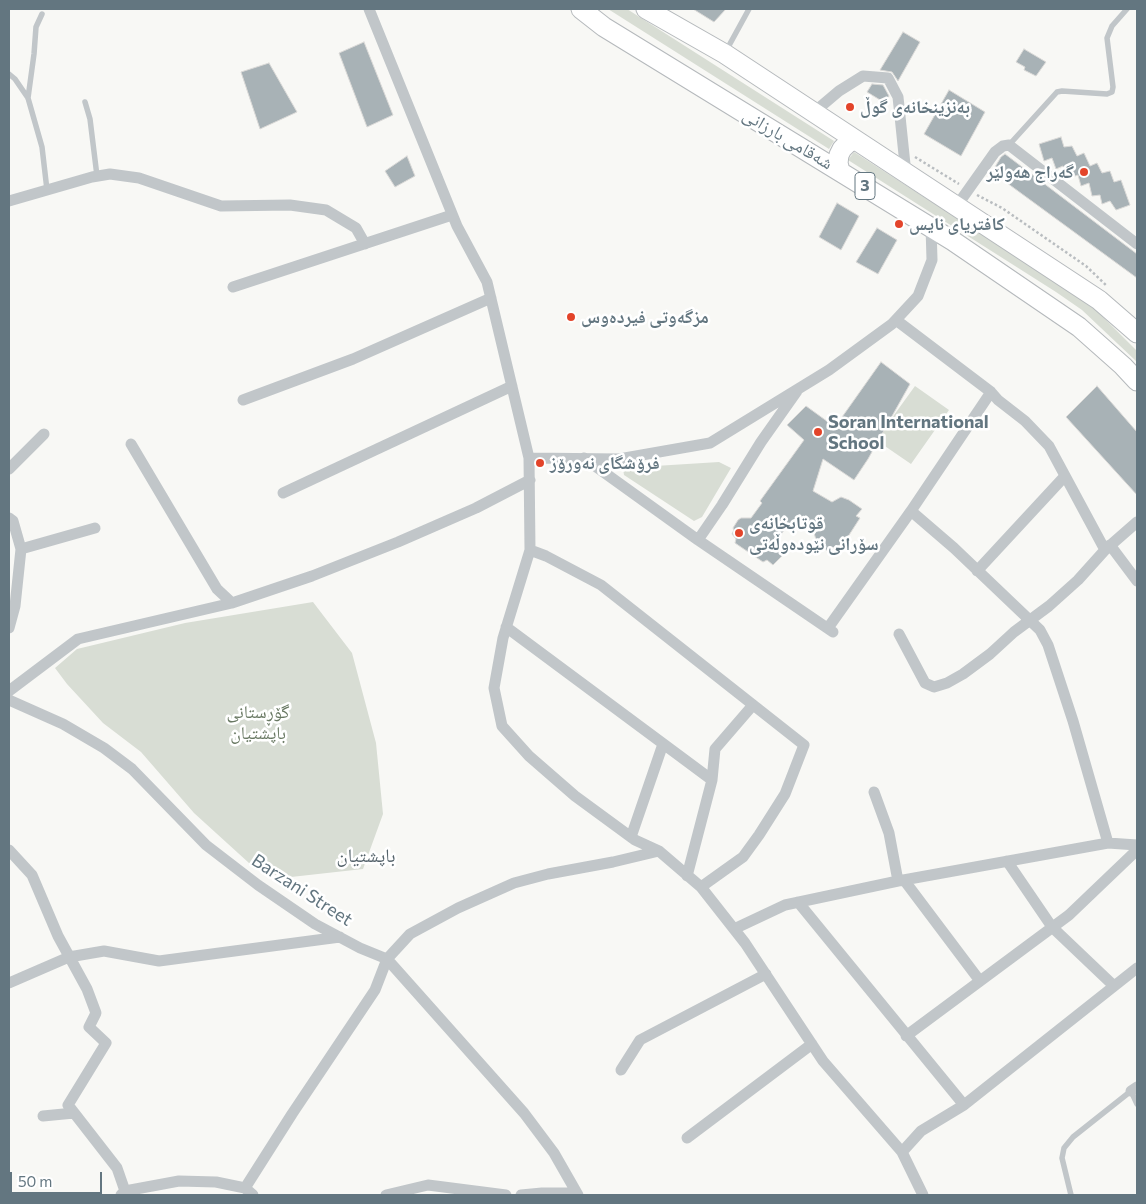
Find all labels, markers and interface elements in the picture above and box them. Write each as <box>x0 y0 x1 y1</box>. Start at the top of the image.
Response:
place label: بەنزینخانەی گوڵ <box>860 96 970 118</box>
marker: بەنزینخانەی گوڵ <box>844 101 856 113</box>
street label: شەقامی بارزانی <box>739 104 837 174</box>
place label: گەراج هەولێر <box>986 161 1074 183</box>
marker: گەراج هەولێر <box>1078 166 1090 178</box>
road number: 3 <box>855 172 875 200</box>
place label: کافتریای نایس <box>909 213 1005 235</box>
marker: کافتریای نایس <box>893 218 905 230</box>
place label: مزگەوتی فیردەوس <box>581 306 709 328</box>
marker: مزگەوتی فیردەوس <box>565 311 577 323</box>
place label: Soran International School <box>828 411 989 454</box>
marker: Soran International School <box>812 426 824 438</box>
place label: فرۆشگای نەورۆز <box>550 452 660 474</box>
marker: فرۆشگای نەورۆز <box>534 457 546 469</box>
place label: قوتابخانەی سۆرانی نێودەوڵەتی <box>749 512 879 554</box>
marker: قوتابخانەی سۆرانی نێودەوڵەتی <box>733 527 745 539</box>
park label: گۆڕستانی باپشتیان <box>226 701 290 744</box>
district label: باپشتیان <box>337 845 395 867</box>
street label: Barzani Street <box>248 849 356 931</box>
scale bar <box>12 1162 105 1194</box>
text: 50 m <box>18 1172 52 1190</box>

